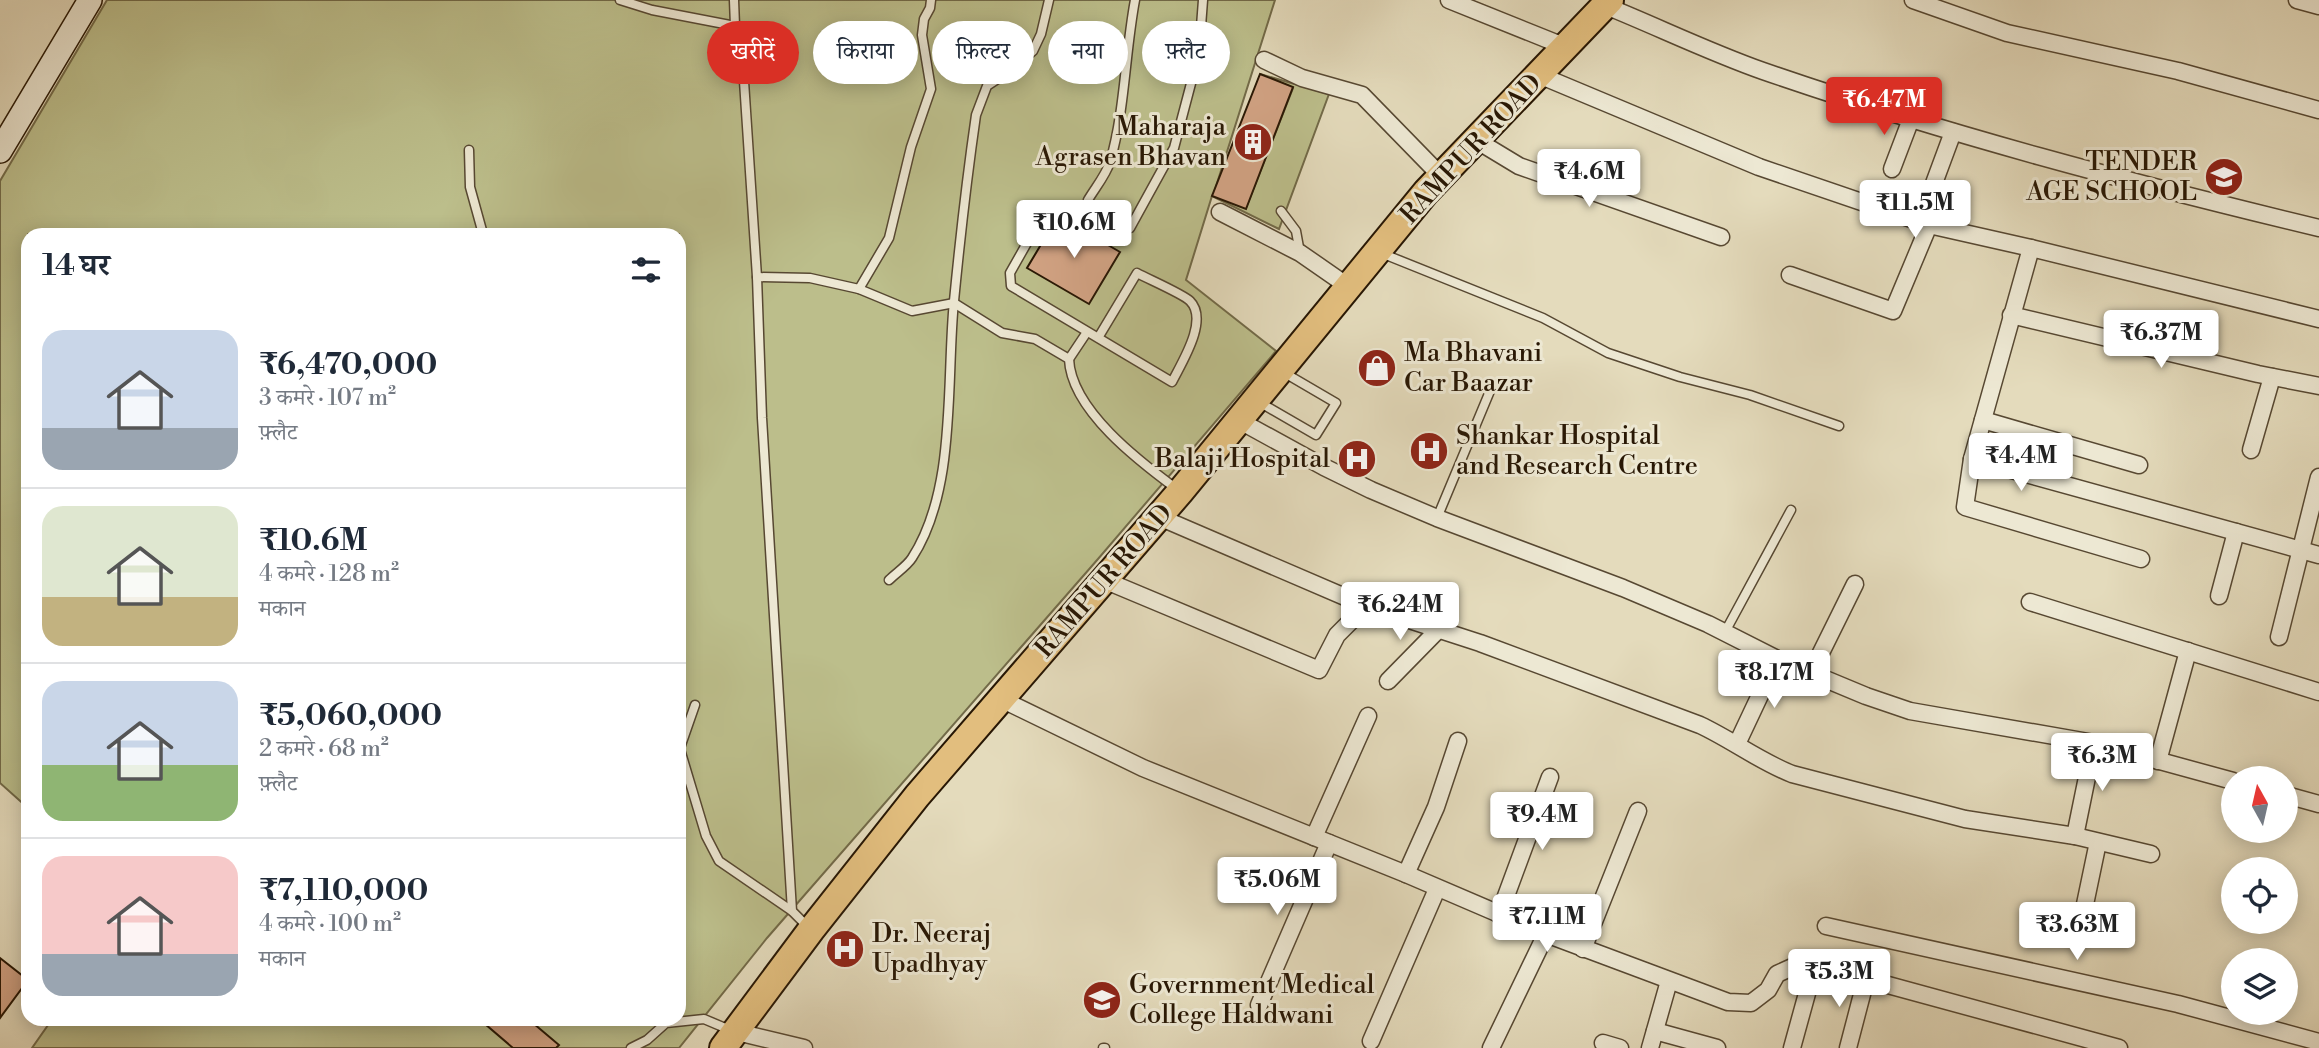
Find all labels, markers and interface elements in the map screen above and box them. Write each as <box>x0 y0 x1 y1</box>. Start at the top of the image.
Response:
chip: खरीदें <box>707 21 799 84</box>
chip: किराया <box>813 21 918 84</box>
chip: फ़िल्टर <box>932 21 1034 84</box>
chip: नया <box>1048 21 1128 84</box>
chip: फ़्लैट <box>1142 21 1230 84</box>
street label: RAMPUR ROAD <box>1393 67 1549 231</box>
pin: ₹6.47M <box>1827 78 1941 137</box>
text: ₹6.47M <box>1842 86 1926 114</box>
place label: Maharaja Agrasen Bhavan <box>1034 111 1227 173</box>
building icon: Maharaja Agrasen Bhavan <box>1232 121 1274 163</box>
place label: TENDER AGE SCHOOL <box>2025 146 2198 208</box>
pin: ₹4.6M <box>1540 150 1638 209</box>
school or university icon: TENDER AGE SCHOOL <box>2203 156 2245 198</box>
text: ₹4.6M <box>1553 158 1625 186</box>
pin: ₹11.5M <box>1858 180 1972 240</box>
text: ₹11.5M <box>1876 189 1954 217</box>
pin: ₹10.6M <box>1017 201 1131 260</box>
text: ₹10.6M <box>1032 209 1116 237</box>
text: 14 घर <box>42 247 110 285</box>
icon: filters <box>627 251 665 289</box>
pin: ₹6.37M <box>2104 310 2218 370</box>
text: ₹6.37M <box>2120 319 2202 347</box>
place label: Ma Bhavani Car Baazar <box>1404 337 1542 399</box>
text: ₹6,470,000 <box>259 346 437 384</box>
shop icon: Ma Bhavani Car Baazar <box>1356 347 1398 389</box>
icon: home <box>98 358 182 442</box>
text: 3 कमरे · 107 m² <box>259 384 396 412</box>
text: फ़्लैट <box>259 419 297 447</box>
place label: Shankar Hospital and Research Centre <box>1456 420 1698 482</box>
hospital icon: Shankar Hospital and Research Centre <box>1408 430 1450 472</box>
pin: ₹4.4M <box>1972 434 2070 493</box>
hospital icon: Balaji Hospital <box>1336 438 1378 480</box>
text: ₹4.4M <box>1985 442 2057 470</box>
place label: Balaji Hospital <box>1154 443 1330 475</box>
street label: RAMPUR ROAD <box>1028 498 1180 664</box>
text: ₹10.6M <box>259 522 367 560</box>
icon: home <box>98 534 182 618</box>
text: 4 कमरे · 128 m² <box>259 560 399 588</box>
pin: ₹6.24M <box>1343 582 1457 642</box>
text: ₹6.24M <box>1357 591 1443 619</box>
text: मकान <box>259 595 306 623</box>
pin: ₹8.17M <box>1717 650 1831 710</box>
text: ₹8.17M <box>1734 659 1814 687</box>
text: ₹5,060,000 <box>259 697 442 735</box>
icon: home <box>98 709 182 793</box>
pin: ₹6.3M <box>2053 734 2151 793</box>
text: 2 कमरे · 68 m² <box>259 735 389 763</box>
text: ₹6.3M <box>2067 742 2137 770</box>
north arrow <box>2221 766 2298 844</box>
map controls <box>2221 766 2298 1025</box>
text: फ़्लैट <box>259 770 297 798</box>
pin: ₹9.4M <box>1493 792 1591 852</box>
text: ₹9.4M <box>1506 801 1578 829</box>
button: locate <box>2221 857 2298 934</box>
pin: ₹5.06M <box>1220 858 1334 917</box>
text: ₹5.06M <box>1234 866 1321 894</box>
text: ₹7,110,000 <box>259 872 428 910</box>
icon: home <box>98 884 182 968</box>
pin: ₹7.11M <box>1490 894 1604 954</box>
pin: ₹3.63M <box>2020 902 2134 962</box>
text: ₹7.11M <box>1509 903 1585 931</box>
text: 4 कमरे · 100 m² <box>259 910 401 938</box>
text: ₹3.63M <box>2035 911 2119 939</box>
place label: Dr. Neeraj Upadhyay <box>872 918 992 980</box>
hospital icon: Dr. Neeraj Upadhyay <box>824 928 866 970</box>
text: मकान <box>259 945 306 973</box>
button: layers <box>2221 948 2298 1025</box>
pin: ₹5.3M <box>1790 950 1888 1009</box>
text: ₹5.3M <box>1804 958 1874 986</box>
place label: Government Medical College Haldwani <box>1129 969 1375 1031</box>
school or university icon: Government Medical College Haldwani <box>1081 979 1123 1021</box>

